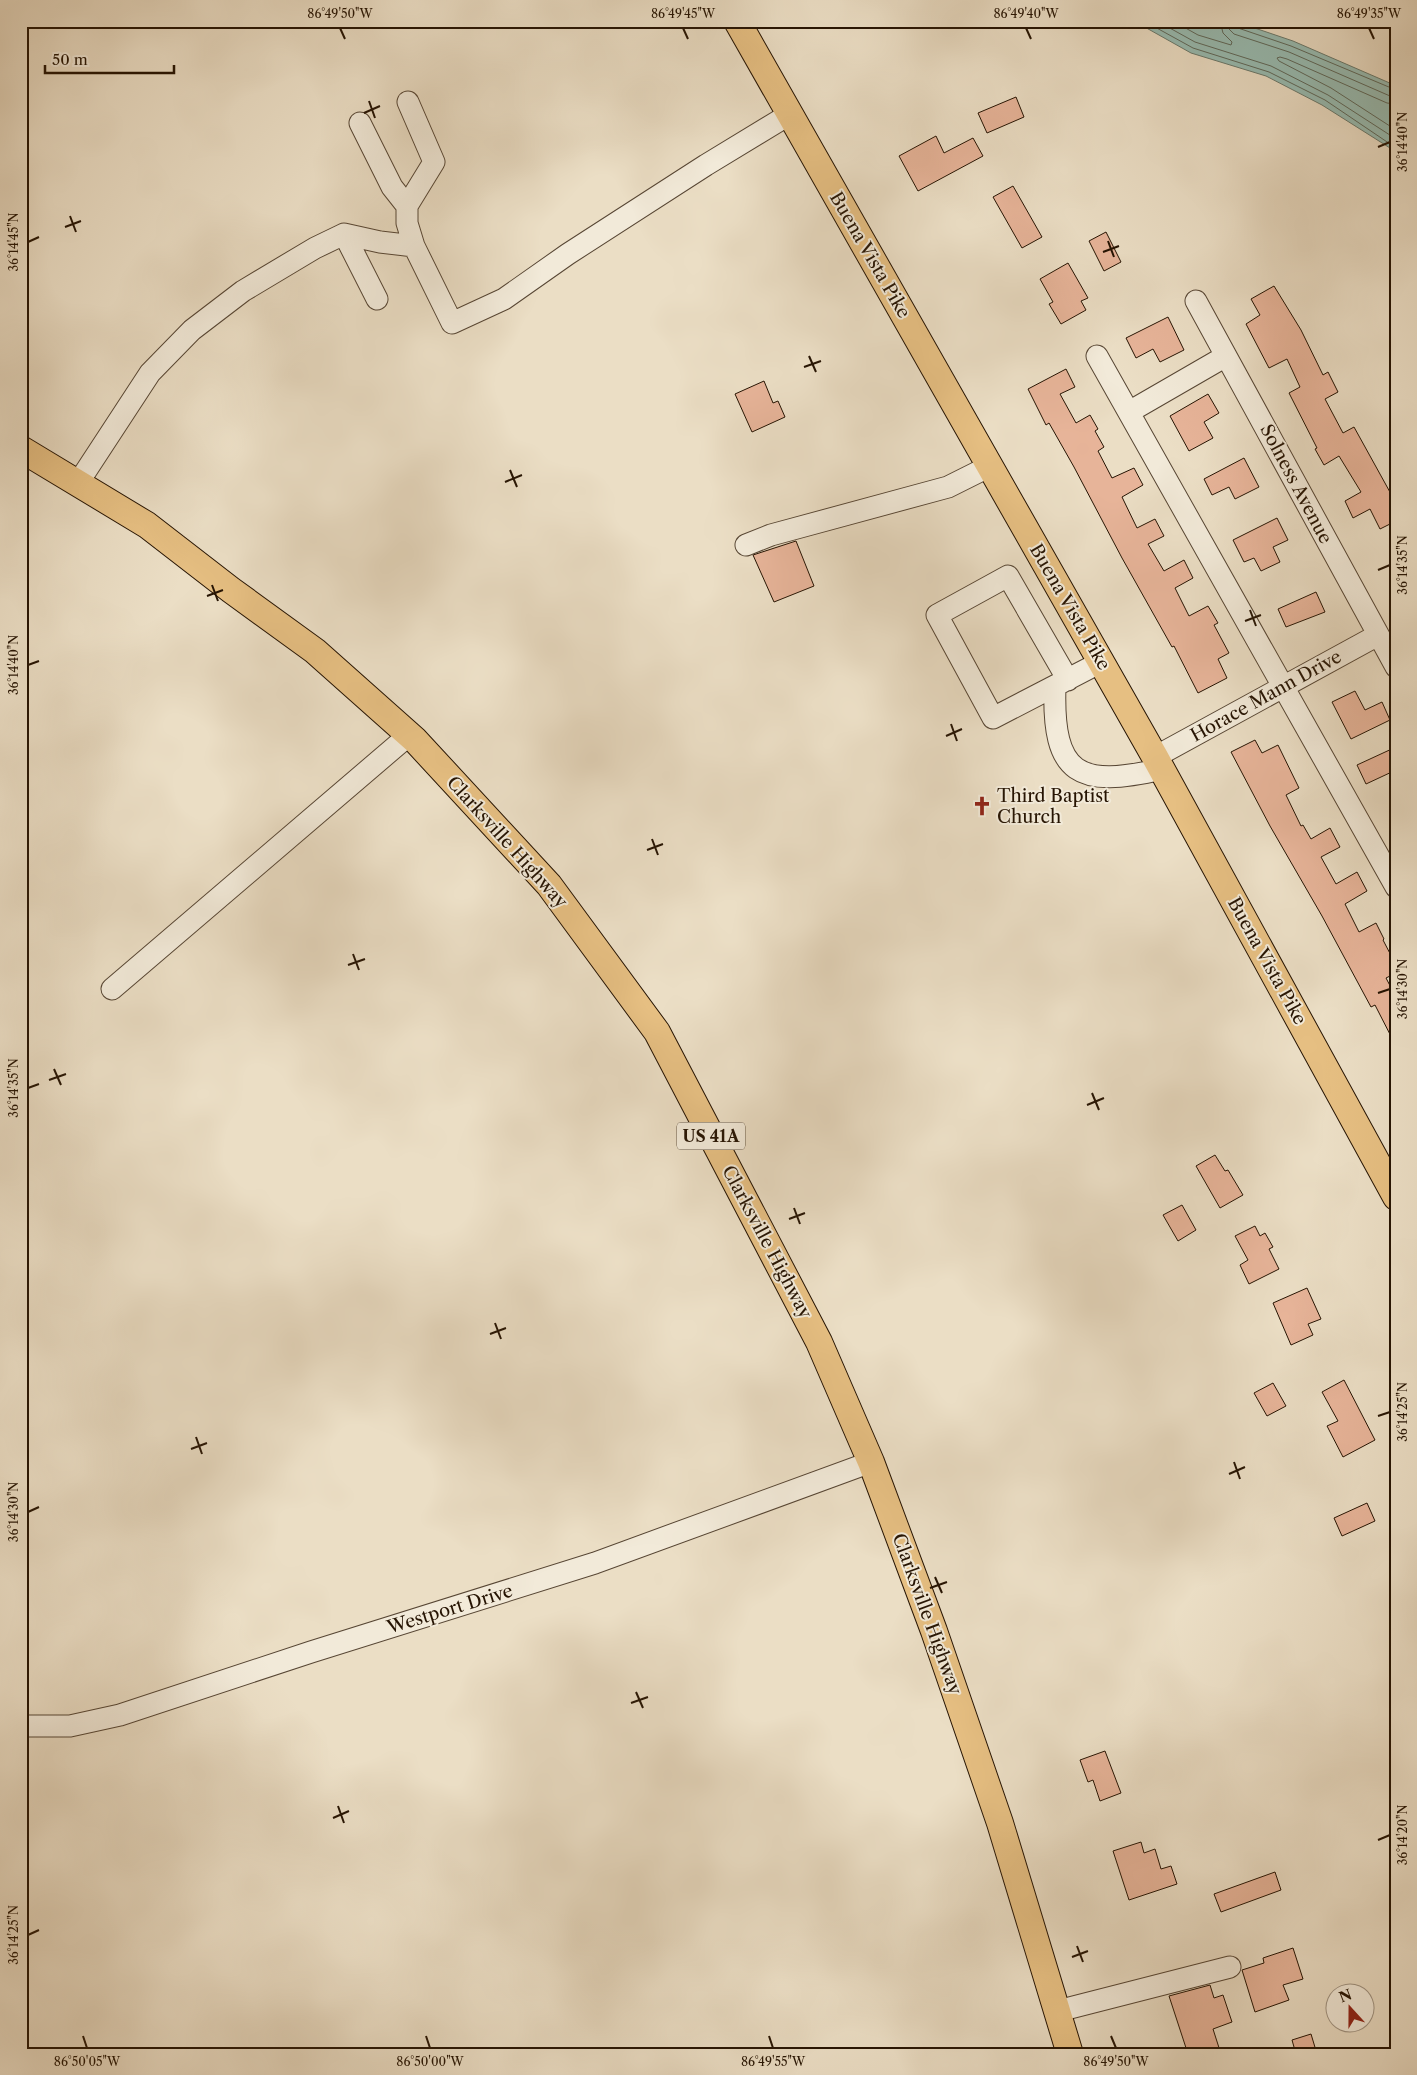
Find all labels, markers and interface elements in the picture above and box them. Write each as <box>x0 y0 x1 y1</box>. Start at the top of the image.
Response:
text: 86°49'50"W <box>307 6 374 21</box>
text: 86°49'45"W <box>651 6 716 21</box>
text: 86°49'40"W <box>993 6 1059 21</box>
text: 86°49'35"W <box>1337 6 1402 21</box>
scale bar <box>45 42 174 74</box>
text: 50 m <box>52 50 88 69</box>
text: 36°14'40"N <box>1395 112 1410 172</box>
street label: Buena Vista Pike <box>825 188 915 322</box>
text: 36°14'45"N <box>6 212 21 272</box>
street label: Solness Avenue <box>1255 420 1337 548</box>
text: 36°14'35"N <box>1395 535 1410 595</box>
street label: Buena Vista Pike <box>1025 540 1115 674</box>
text: 36°14'40"N <box>6 635 21 695</box>
street label: Horace Mann Drive <box>1187 645 1345 747</box>
street label: Clarksville Highway <box>442 772 573 913</box>
place label: Third Baptist Church <box>997 785 1110 828</box>
church icon: Third Baptist Church <box>971 795 993 817</box>
street label: Buena Vista Pike <box>1223 893 1311 1029</box>
text: 36°14'30"N <box>1395 959 1410 1019</box>
text: 36°14'35"N <box>6 1058 21 1118</box>
road number: US 41A <box>677 1122 745 1150</box>
street label: Clarksville Highway <box>717 1162 817 1323</box>
text: 36°14'25"N <box>1395 1382 1410 1442</box>
text: 36°14'30"N <box>6 1482 21 1542</box>
street label: Clarksville Highway <box>888 1530 967 1698</box>
street label: Westport Drive <box>384 1579 515 1639</box>
text: 36°14'20"N <box>1395 1805 1410 1865</box>
text: 36°14'25"N <box>6 1905 21 1965</box>
north arrow <box>1324 1982 1374 2032</box>
text: N <box>1336 1985 1354 2006</box>
text: 86°50'05"W <box>54 2054 121 2069</box>
text: 86°50'00"W <box>396 2054 465 2069</box>
text: 86°49'55"W <box>741 2054 806 2069</box>
text: 86°49'50"W <box>1083 2054 1150 2069</box>

